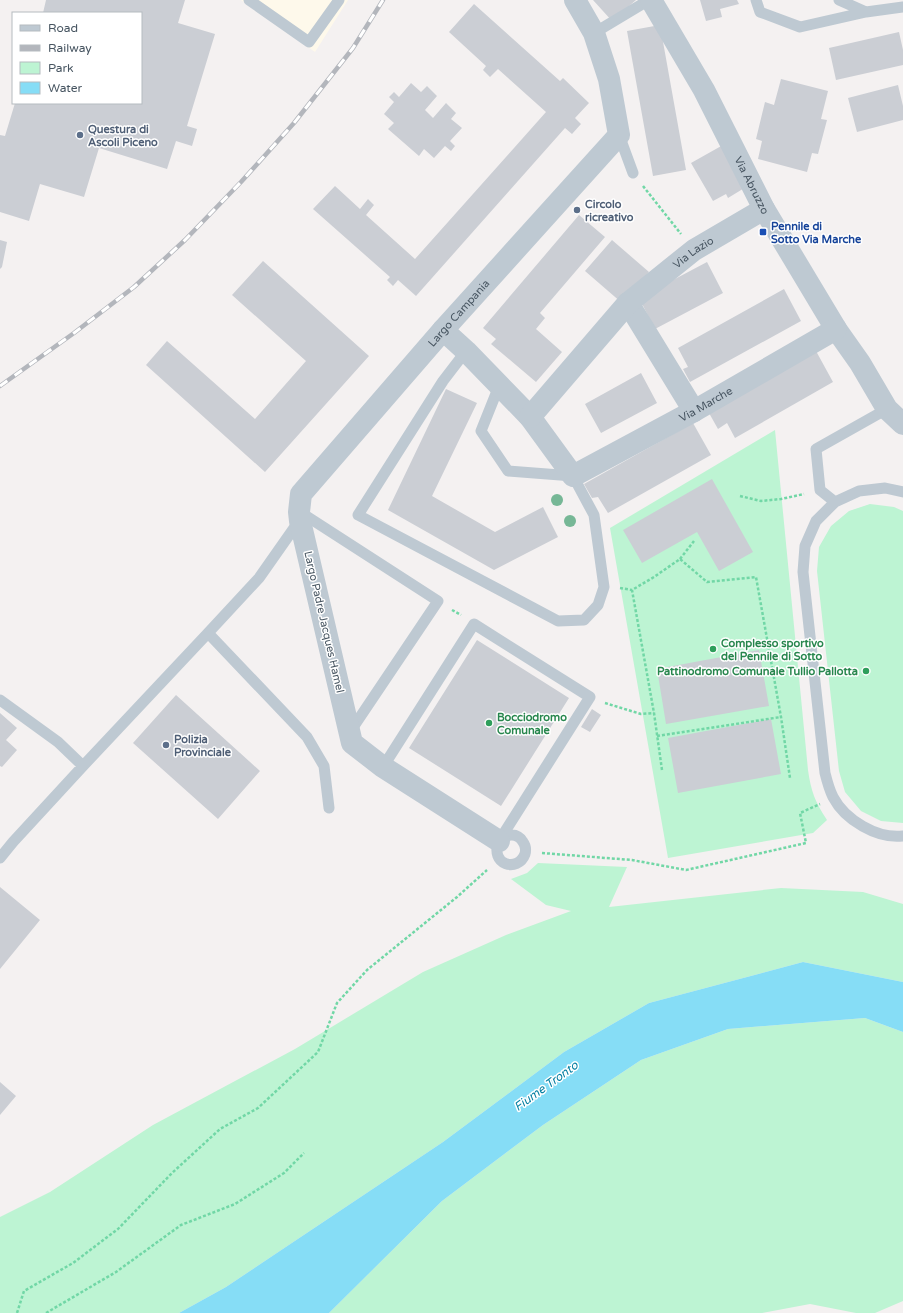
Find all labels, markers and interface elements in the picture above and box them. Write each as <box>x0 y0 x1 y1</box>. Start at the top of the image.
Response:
legend <box>12 12 142 104</box>
text: Road <box>48 21 78 35</box>
text: Railway <box>48 41 92 55</box>
text: Park <box>48 61 74 75</box>
text: Water <box>48 81 83 95</box>
place label: Questura di Ascoli Piceno <box>88 123 158 149</box>
marker: Questura di Ascoli Piceno <box>75 130 85 140</box>
street label: Via Abruzzo <box>732 154 772 217</box>
place label: Circolo ricreativo <box>585 198 634 224</box>
marker: Circolo ricreativo <box>572 205 582 215</box>
place label: Pennile di Sotto Via Marche <box>771 220 862 246</box>
marker: Pennile di Sotto Via Marche <box>758 227 768 237</box>
street label: Via Lazio <box>670 233 716 271</box>
street label: Largo Campania <box>425 277 492 349</box>
street label: Via Marche <box>677 384 735 424</box>
street label: Largo Padre Jacques Hamel <box>301 550 347 694</box>
place label: Complesso sportivo del Pennile di Sotto <box>721 637 824 663</box>
marker: Complesso sportivo del Pennile di Sotto <box>708 644 718 654</box>
place label: Pattinodromo Comunale Tullio Pallotta <box>657 665 858 678</box>
marker: Pattinodromo Comunale Tullio Pallotta <box>861 666 871 676</box>
place label: Bocciodromo Comunale <box>497 711 567 737</box>
marker: Bocciodromo Comunale <box>484 718 494 728</box>
place label: Polizia Provinciale <box>174 733 232 759</box>
marker: Polizia Provinciale <box>161 740 171 750</box>
water label: Fiume Tronto <box>511 1058 581 1114</box>

